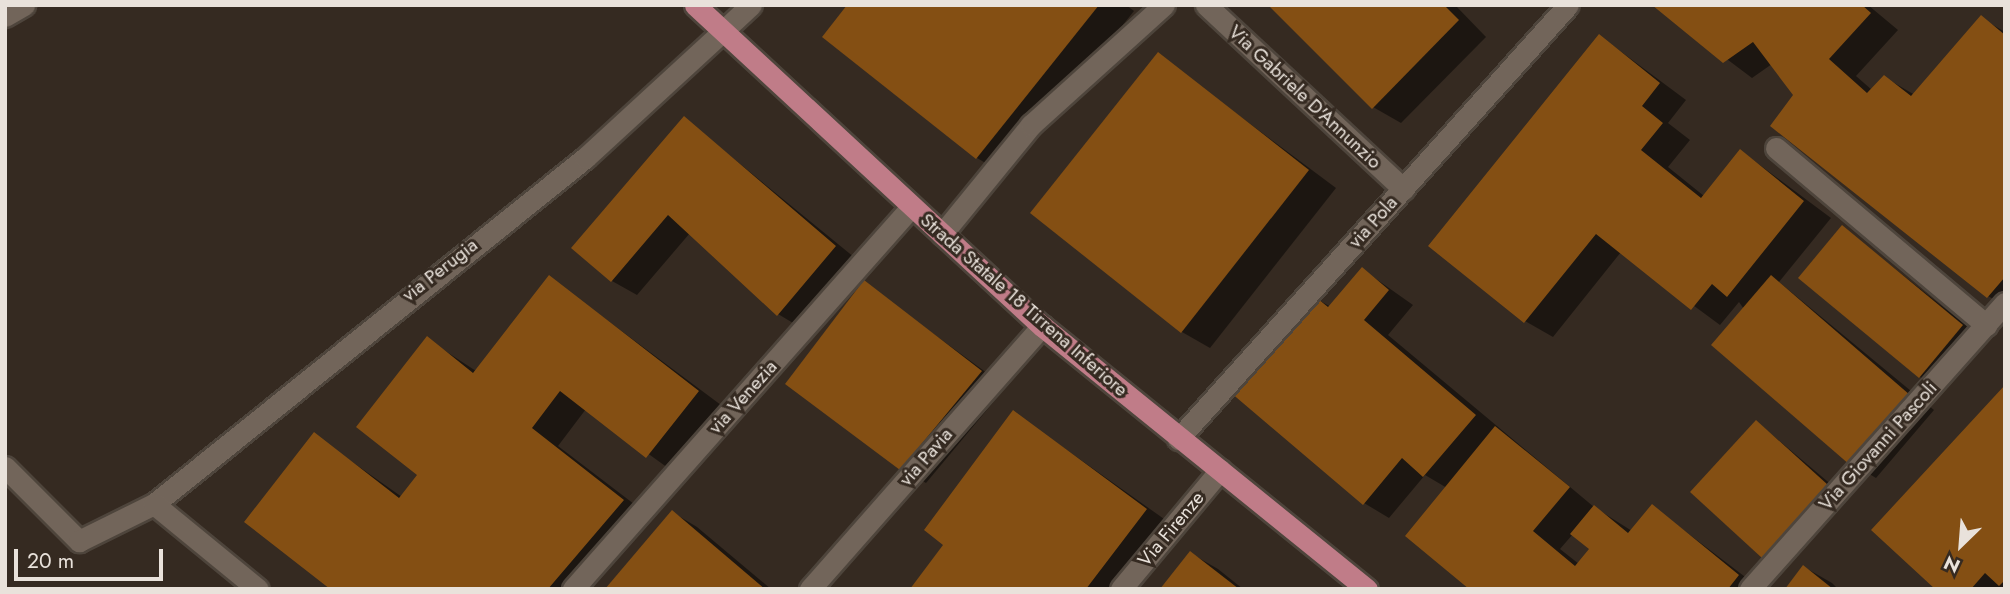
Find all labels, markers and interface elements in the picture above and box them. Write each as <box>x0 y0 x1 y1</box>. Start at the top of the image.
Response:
street label: Via Gabriele D'Annunzio <box>1224 20 1386 174</box>
street label: via Pola <box>1344 191 1402 253</box>
street label: Strada Statale 18 Tirrena Inferiore <box>916 209 1132 401</box>
street label: via Perugia <box>398 234 482 306</box>
street label: via Venezia <box>704 355 782 439</box>
street label: Via Giovanni Pascoli <box>1814 377 1942 515</box>
street label: via Pavia <box>895 423 957 491</box>
street label: Via Firenze <box>1133 487 1209 571</box>
north arrow <box>1926 510 1996 580</box>
scale bar <box>18 534 166 578</box>
text: 20 m <box>27 546 74 576</box>
text: N <box>1939 549 1964 580</box>

